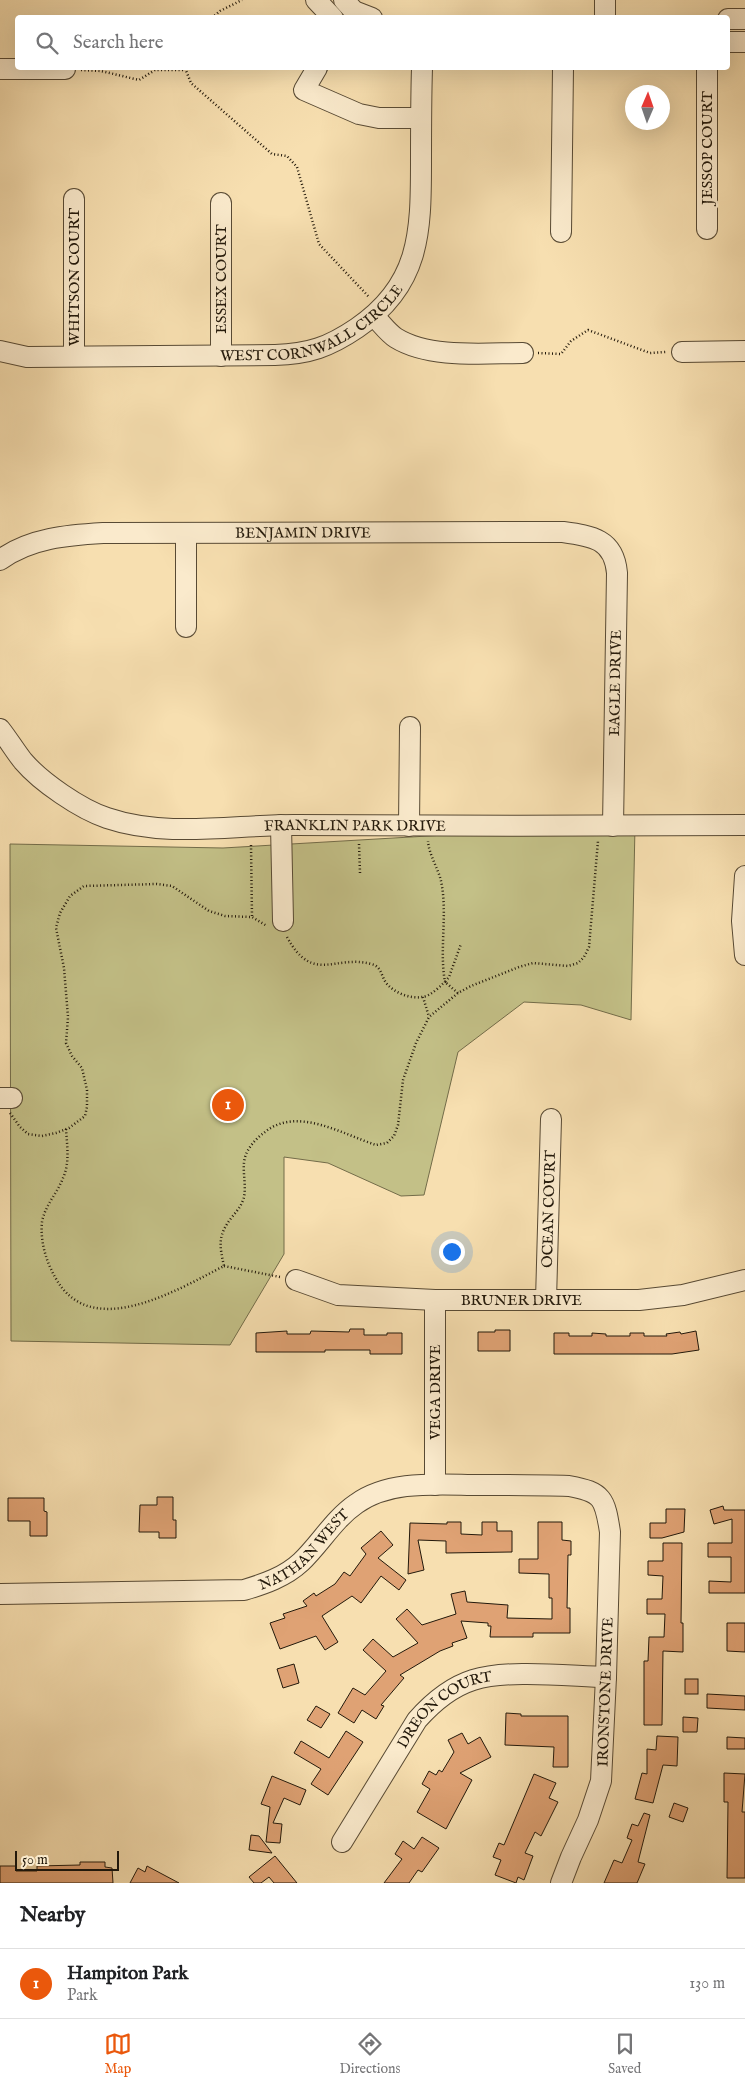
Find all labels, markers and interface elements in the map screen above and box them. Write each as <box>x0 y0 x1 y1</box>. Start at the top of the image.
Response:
search box <box>15 15 730 70</box>
icon: search <box>33 29 61 57</box>
text: Search here <box>73 31 164 55</box>
north arrow <box>625 85 670 130</box>
street label: JESSOP COURT <box>698 91 717 207</box>
street label: WHITSON COURT <box>65 208 84 346</box>
street label: ESSEX COURT <box>212 224 231 334</box>
street label: WEST CORNWALL CIRCLE <box>220 281 407 365</box>
street label: BENJAMIN DRIVE <box>235 523 371 543</box>
street label: EAGLE DRIVE <box>605 630 626 736</box>
street label: FRANKLIN PARK DRIVE <box>264 816 446 836</box>
pin: 1 <box>212 1086 244 1124</box>
street label: OCEAN COURT <box>538 1150 560 1268</box>
your location <box>439 1239 465 1265</box>
street label: BRUNER DRIVE <box>461 1291 582 1310</box>
street label: VEGA DRIVE <box>426 1344 445 1441</box>
street label: NATHAN WEST <box>256 1505 353 1595</box>
street label: IRONSTONE DRIVE <box>593 1617 618 1767</box>
street label: DREON COURT <box>393 1667 493 1752</box>
scale bar <box>15 1848 119 1871</box>
text: 50 m <box>22 1851 48 1869</box>
text: Nearby <box>20 1902 85 1929</box>
text: Hampiton Park <box>67 1962 189 1986</box>
text: 1 <box>33 1974 39 1994</box>
text: 130 m <box>689 1974 725 1994</box>
text: Park <box>67 1986 97 2006</box>
tab: Map <box>104 2030 132 2078</box>
tab: Directions <box>339 2030 400 2078</box>
tab: Saved <box>608 2030 641 2078</box>

